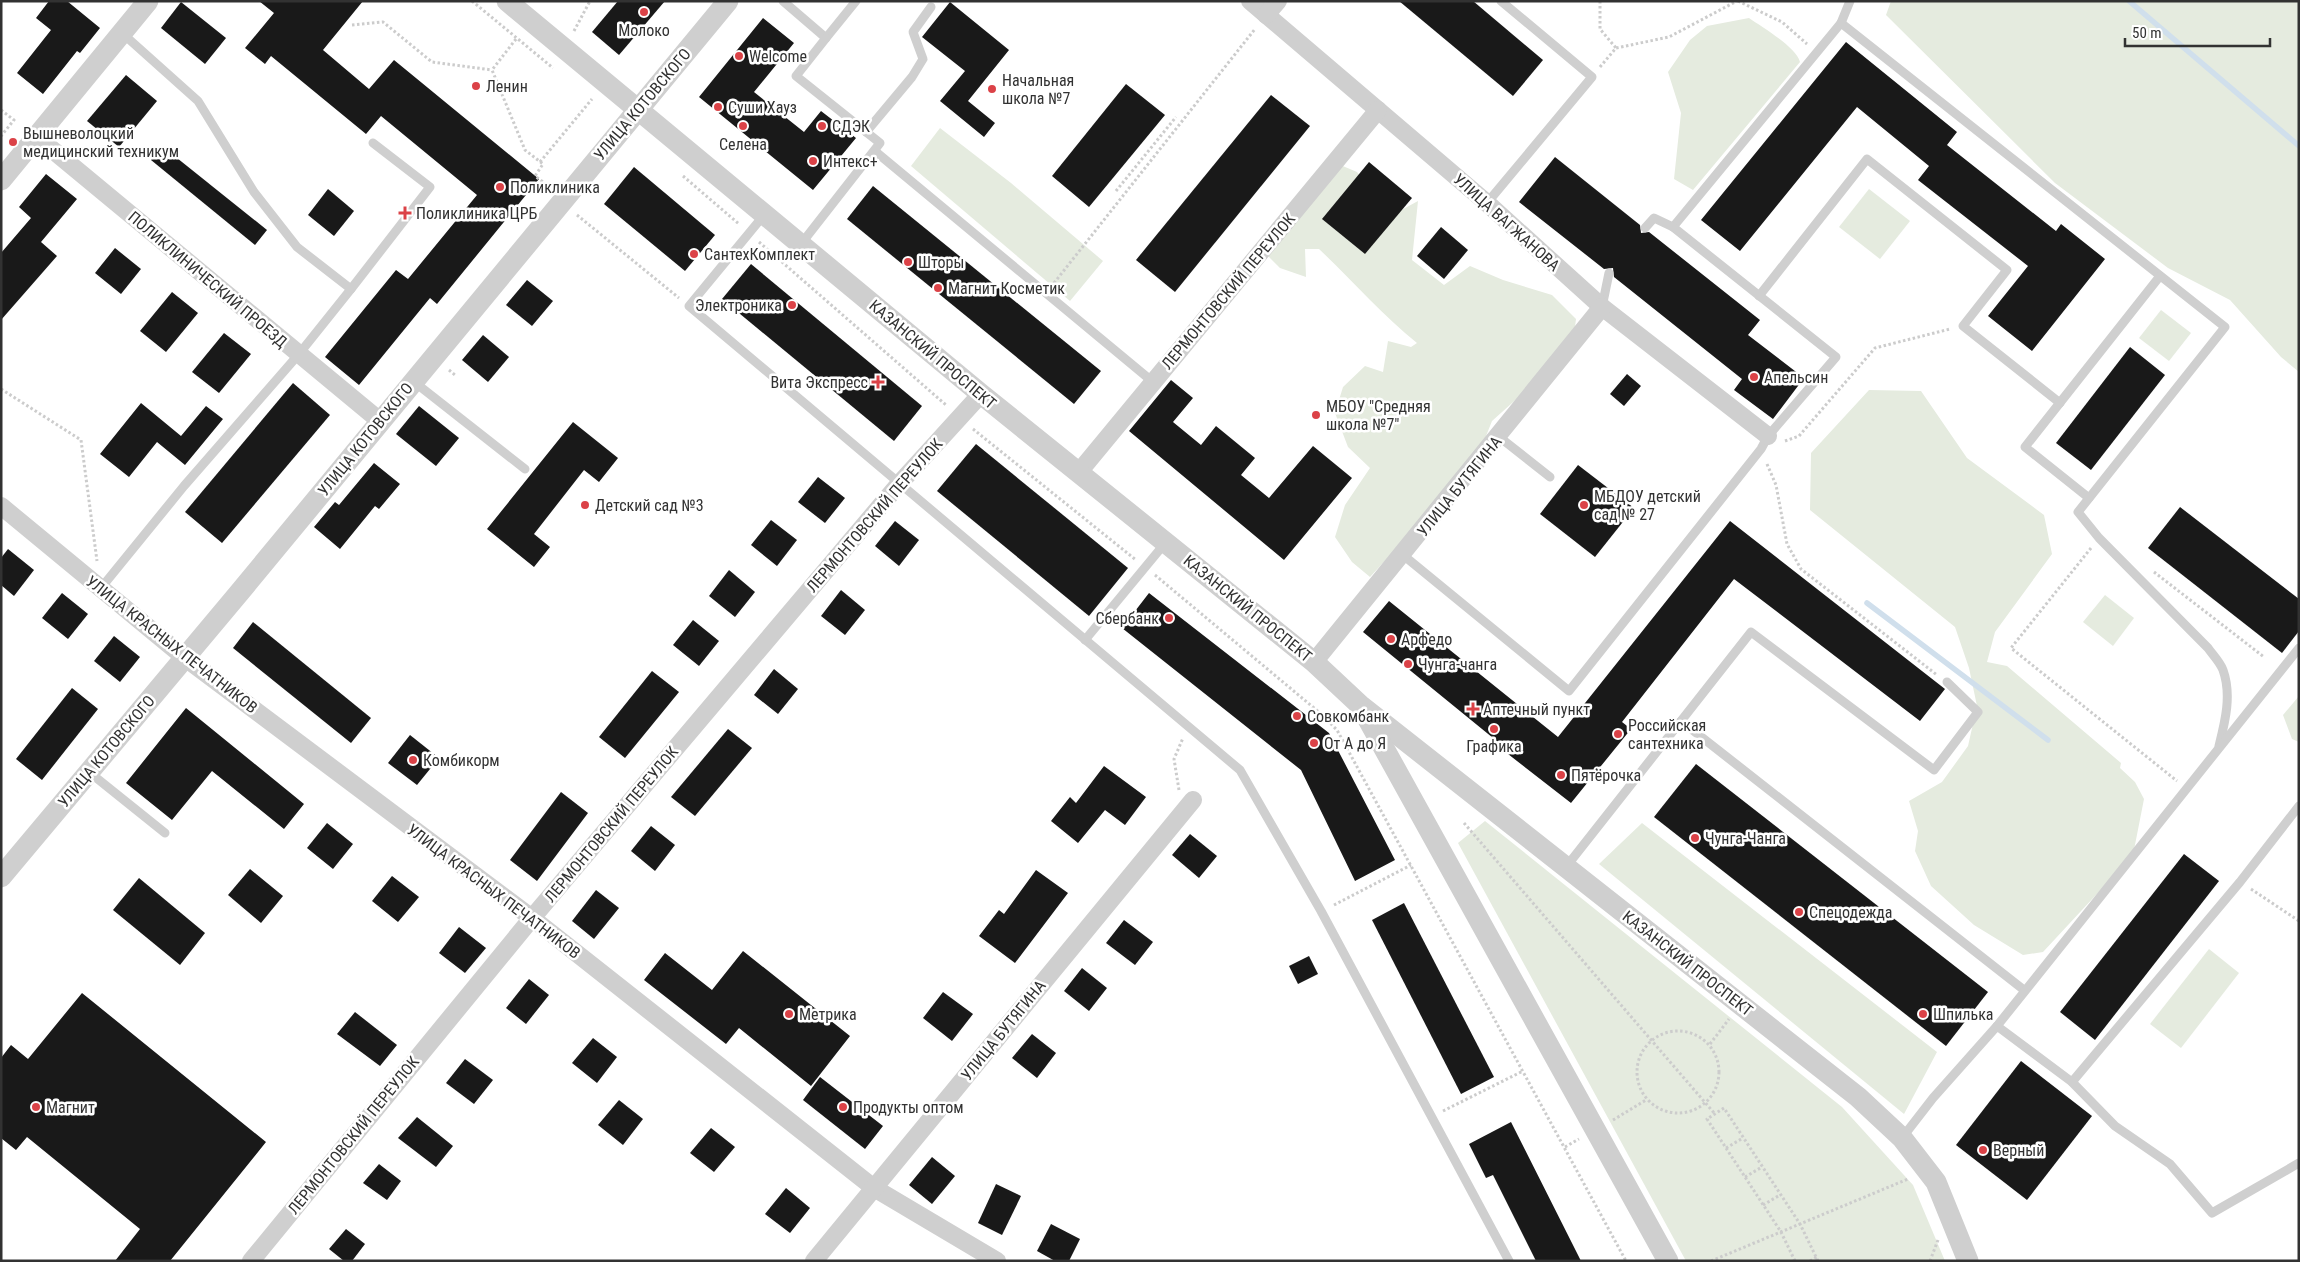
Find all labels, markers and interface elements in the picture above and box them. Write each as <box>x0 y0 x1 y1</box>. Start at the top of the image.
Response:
marker: Молоко <box>638 6 650 18</box>
scale bar <box>2125 15 2270 47</box>
place label: Молоко <box>618 21 670 40</box>
text: 50 m <box>2132 24 2162 42</box>
street label: УЛИЦА КОТОВСКОГО <box>590 44 695 164</box>
place label: Welcome <box>749 47 807 66</box>
marker: Welcome <box>733 50 745 62</box>
place label: Начальная школа №7 <box>1002 71 1074 108</box>
place label: Ленин <box>486 77 528 96</box>
marker: Ленин <box>470 80 482 92</box>
marker: Начальная школа №7 <box>986 83 998 95</box>
place label: Суши Хауз <box>728 98 797 117</box>
marker: Суши Хауз <box>712 101 724 113</box>
place label: СДЭК <box>832 117 870 136</box>
marker: Селена <box>737 120 749 132</box>
marker: СДЭК <box>816 120 828 132</box>
place label: Вышневолоцкий медицинский техникум <box>23 124 179 161</box>
place label: Селена <box>719 135 767 154</box>
marker: Вышневолоцкий медицинский техникум <box>7 136 19 148</box>
place label: Интекс+ <box>823 152 878 171</box>
marker: Интекс+ <box>807 155 819 167</box>
street label: УЛИЦА ВАГЖАНОВА <box>1450 170 1564 275</box>
place label: Поликлиника <box>510 178 600 197</box>
marker: Поликлиника <box>494 181 506 193</box>
place label: Поликлиника ЦРБ <box>416 204 538 223</box>
marker: Поликлиника ЦРБ <box>398 206 412 220</box>
street label: ПОЛИКЛИНИЧЕСКИЙ ПРОЕЗД <box>124 207 291 352</box>
street label: ЛЕРМОНТОВСКИЙ ПЕРЕУЛОК <box>1158 210 1299 373</box>
place label: СантехКомплект <box>704 245 815 264</box>
marker: СантехКомплект <box>688 248 700 260</box>
place label: Шторы <box>918 253 964 272</box>
marker: Шторы <box>902 256 914 268</box>
place label: Магнит Косметик <box>948 279 1065 298</box>
marker: Магнит Косметик <box>932 282 944 294</box>
place label: Электроника <box>695 296 782 315</box>
street label: КАЗАНСКИЙ ПРОСПЕКТ <box>865 296 1000 413</box>
marker: Электроника <box>786 299 798 311</box>
place label: Апельсин <box>1764 368 1828 387</box>
marker: Апельсин <box>1748 371 1760 383</box>
place label: Вита Экспресс <box>770 373 868 392</box>
marker: Вита Экспресс <box>872 376 884 388</box>
street label: УЛИЦА КОТОВСКОГО <box>314 379 417 500</box>
place label: МБОУ "Средняя школа №7" <box>1326 397 1431 434</box>
marker: МБОУ "Средняя школа №7" <box>1310 409 1322 421</box>
street label: УЛИЦА БУТЯГИНА <box>1413 432 1506 540</box>
street label: ЛЕРМОНТОВСКИЙ ПЕРЕУЛОК <box>802 435 946 596</box>
place label: МБДОУ детский сад № 27 <box>1594 487 1701 524</box>
place label: Детский сад №3 <box>595 496 704 515</box>
marker: Детский сад №3 <box>579 499 591 511</box>
marker: МБДОУ детский сад № 27 <box>1578 499 1590 511</box>
street label: КАЗАНСКИЙ ПРОСПЕКТ <box>1180 551 1316 666</box>
street label: УЛИЦА КРАСНЫХ ПЕЧАТНИКОВ <box>82 572 261 717</box>
place label: Сбербанк <box>1096 609 1159 628</box>
marker: Сбербанк <box>1163 612 1175 624</box>
place label: Арфедо <box>1401 630 1452 649</box>
marker: Арфедо <box>1385 633 1397 645</box>
place label: Чунга-чанга <box>1418 655 1497 674</box>
marker: Чунга-чанга <box>1402 658 1414 670</box>
street label: УЛИЦА КОТОВСКОГО <box>54 691 159 811</box>
place label: Аптечный пункт <box>1483 700 1590 719</box>
marker: Аптечный пункт <box>1467 703 1479 715</box>
place label: Совкомбанк <box>1307 707 1390 726</box>
marker: Совкомбанк <box>1291 710 1303 722</box>
place label: Российская сантехника <box>1628 716 1706 753</box>
marker: Графика <box>1488 723 1500 735</box>
marker: Российская сантехника <box>1612 728 1624 740</box>
place label: От А до Я <box>1324 734 1386 753</box>
marker: От А до Я <box>1308 737 1320 749</box>
place label: Графика <box>1466 737 1522 756</box>
street label: ЛЕРМОНТОВСКИЙ ПЕРЕУЛОК <box>541 743 682 906</box>
place label: Комбикорм <box>423 751 500 770</box>
marker: Комбикорм <box>407 754 419 766</box>
place label: Пятёрочка <box>1571 766 1641 785</box>
marker: Пятёрочка <box>1555 769 1567 781</box>
street label: УЛИЦА КРАСНЫХ ПЕЧАТНИКОВ <box>403 820 584 963</box>
place label: Чунга-Чанга <box>1705 829 1786 848</box>
marker: Чунга-Чанга <box>1689 832 1701 844</box>
place label: Спецодежда <box>1809 903 1893 922</box>
marker: Спецодежда <box>1793 906 1805 918</box>
street label: КАЗАНСКИЙ ПРОСПЕКТ <box>1619 907 1757 1020</box>
street label: УЛИЦА БУТЯГИНА <box>957 976 1050 1084</box>
place label: Метрика <box>799 1005 857 1024</box>
place label: Шпилька <box>1933 1005 1994 1024</box>
marker: Метрика <box>783 1008 795 1020</box>
marker: Шпилька <box>1917 1008 1929 1020</box>
street label: ЛЕРМОНТОВСКИЙ ПЕРЕУЛОК <box>284 1053 423 1218</box>
place label: Магнит <box>46 1098 95 1117</box>
place label: Продукты оптом <box>853 1098 964 1117</box>
marker: Магнит <box>30 1101 42 1113</box>
marker: Продукты оптом <box>837 1101 849 1113</box>
place label: Верный <box>1993 1141 2044 1160</box>
marker: Верный <box>1977 1144 1989 1156</box>

